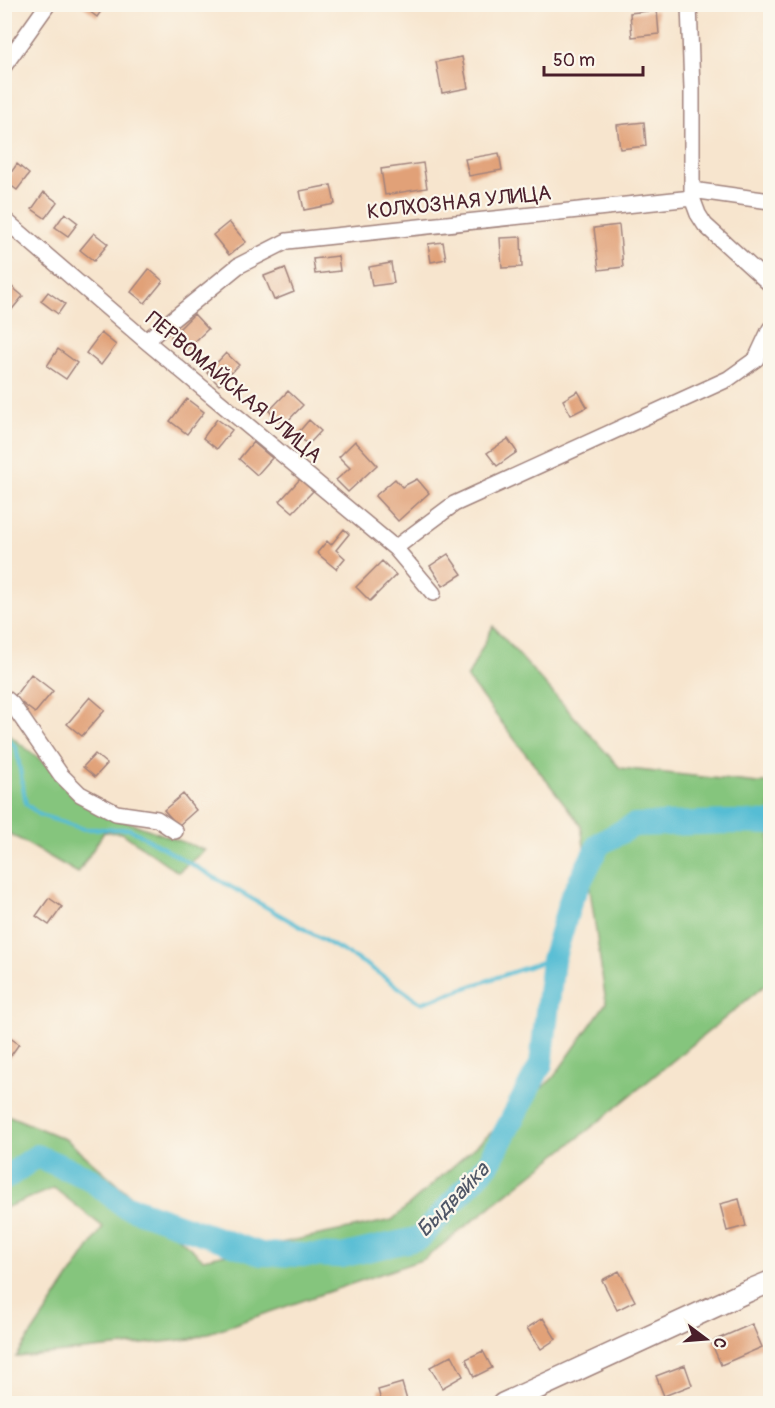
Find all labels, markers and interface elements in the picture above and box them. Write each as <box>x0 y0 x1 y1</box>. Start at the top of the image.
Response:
scale bar <box>544 39 643 77</box>
text: 50 m <box>553 49 595 72</box>
street label: КОЛХОЗНАЯ УЛИЦА <box>366 179 553 226</box>
street label: ПЕРВОМАЙСКАЯ УЛИЦА <box>140 306 327 469</box>
water label: Быдвайка <box>410 1155 497 1243</box>
north arrow <box>676 1309 736 1369</box>
text: С <box>708 1335 730 1350</box>

